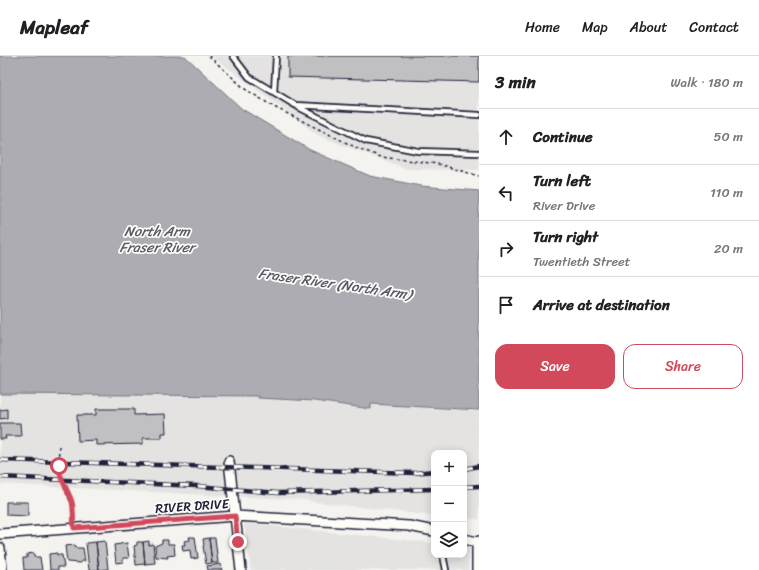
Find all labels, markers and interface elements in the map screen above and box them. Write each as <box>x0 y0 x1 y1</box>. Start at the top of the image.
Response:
text: Mapleaf <box>20 11 88 44</box>
text: Home <box>525 15 560 40</box>
text: Map <box>582 15 608 40</box>
text: About <box>630 15 667 40</box>
text: Contact <box>689 15 739 40</box>
text: 3 min <box>495 67 536 97</box>
text: Walk · 180 m <box>671 71 743 94</box>
text: Continue <box>533 124 593 150</box>
text: 50 m <box>713 125 743 148</box>
icon: ahead <box>495 126 517 148</box>
text: Turn left <box>533 168 591 194</box>
text: 110 m <box>710 181 743 204</box>
icon: left <box>495 182 517 204</box>
text: River Drive <box>533 194 595 217</box>
water label: North Arm Fraser River <box>119 219 198 260</box>
text: Turn right <box>533 224 598 250</box>
text: 20 m <box>714 237 743 260</box>
icon: right <box>495 238 517 260</box>
text: Twentieth Street <box>533 250 630 273</box>
water label: Fraser River (North Arm) <box>257 261 416 308</box>
text: Arrive at destination <box>533 292 670 318</box>
icon: arrive <box>495 294 517 316</box>
button: Save <box>495 344 615 389</box>
button: Share <box>623 344 743 389</box>
map controls <box>431 450 467 558</box>
button: + <box>431 450 467 486</box>
route start <box>50 457 68 475</box>
button: − <box>431 486 467 522</box>
street label: RIVER DRIVE <box>154 492 230 520</box>
button: layers <box>431 522 467 558</box>
route end <box>229 533 247 551</box>

